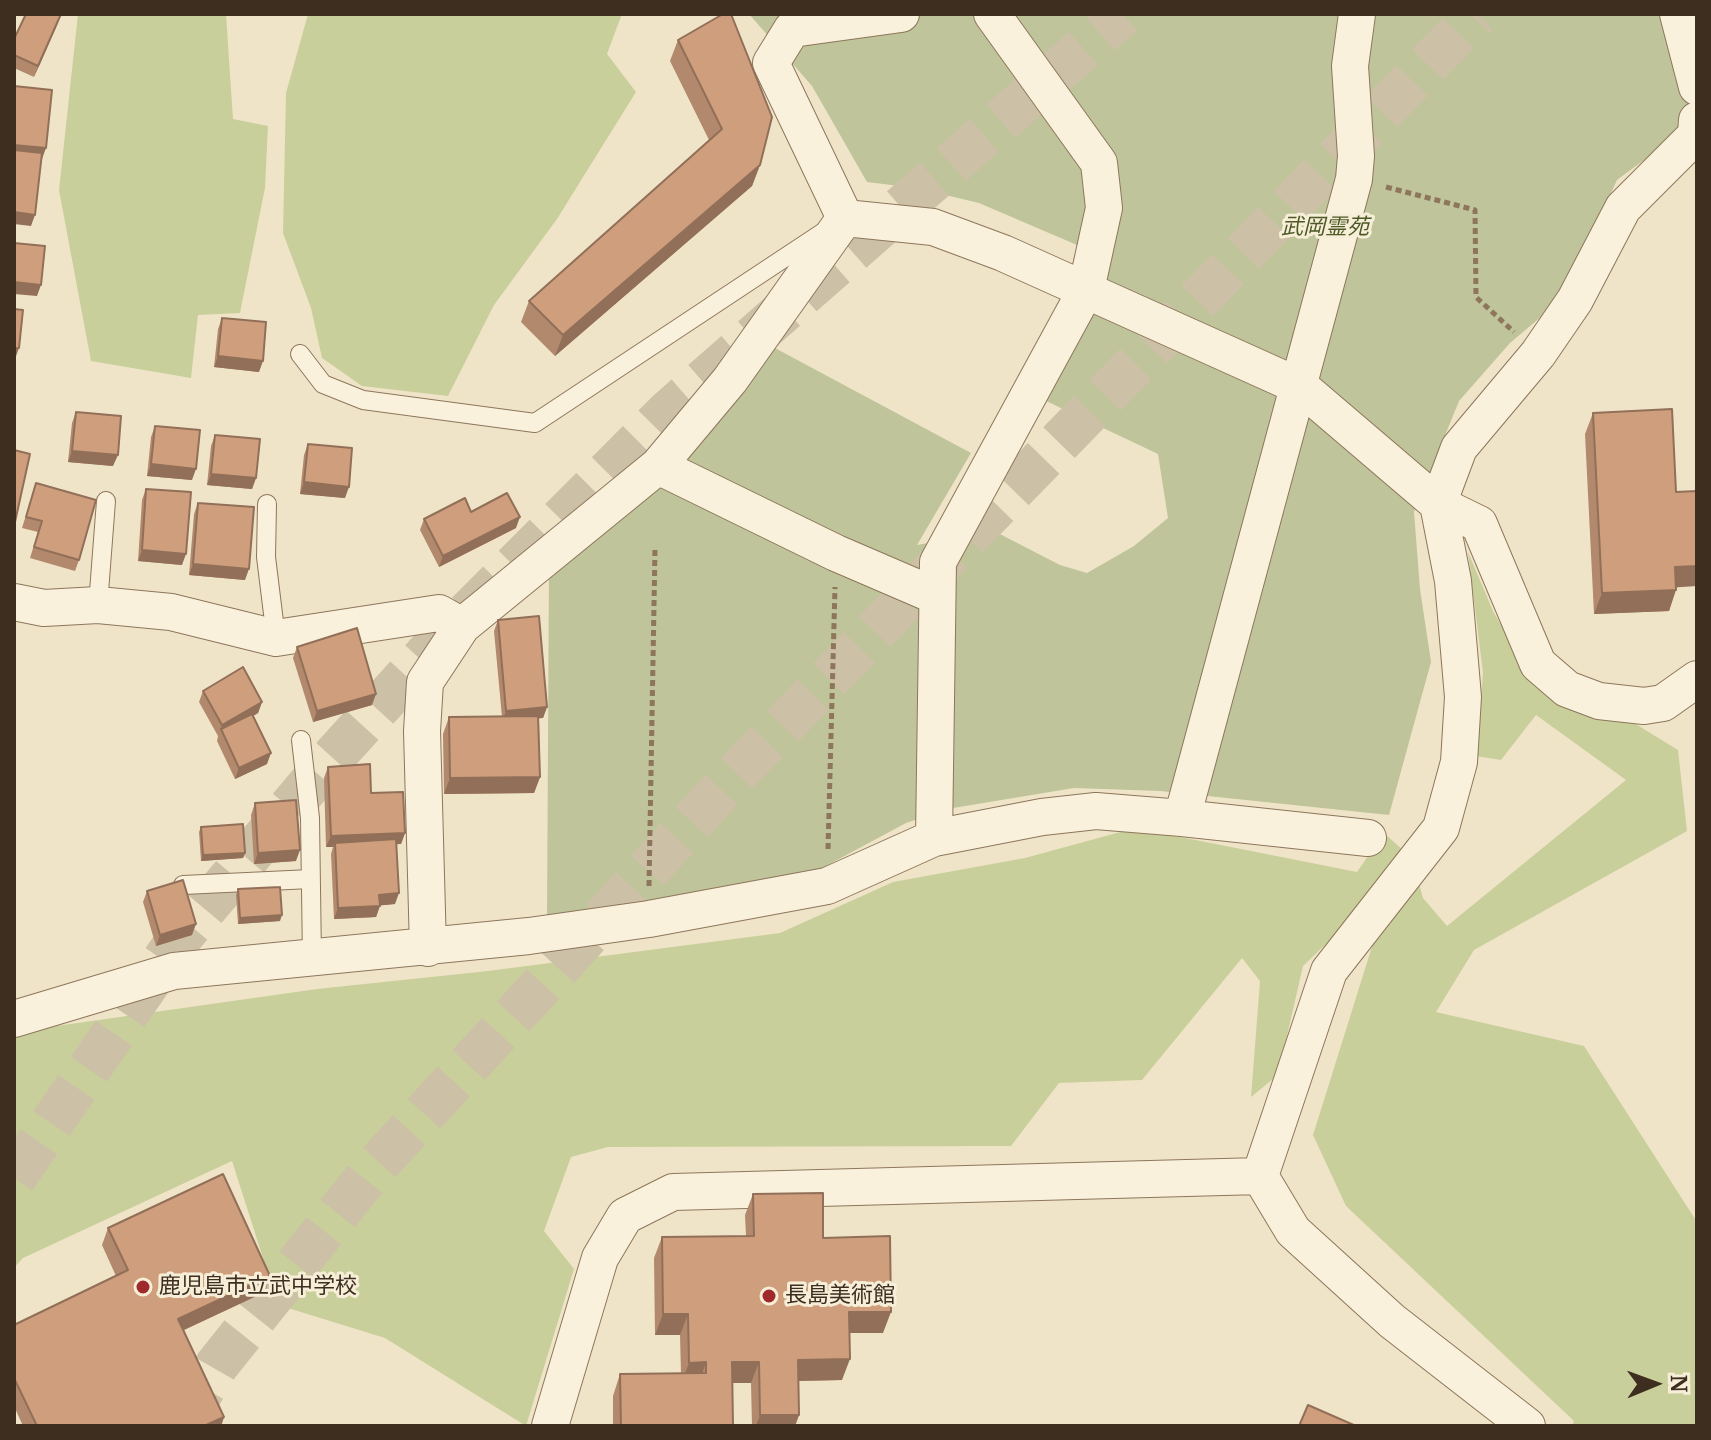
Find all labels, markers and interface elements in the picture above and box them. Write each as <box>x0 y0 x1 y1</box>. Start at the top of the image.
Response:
park label: 武岡霊苑 <box>1281 215 1369 241</box>
place label: 鹿児島市立武中学校 <box>159 1274 357 1300</box>
marker: 鹿児島市立武中学校 <box>134 1278 152 1296</box>
place label: 長島美術館 <box>785 1283 895 1309</box>
marker: 長島美術館 <box>760 1287 778 1305</box>
north arrow <box>1615 1344 1695 1424</box>
text: N <box>1665 1375 1693 1393</box>

